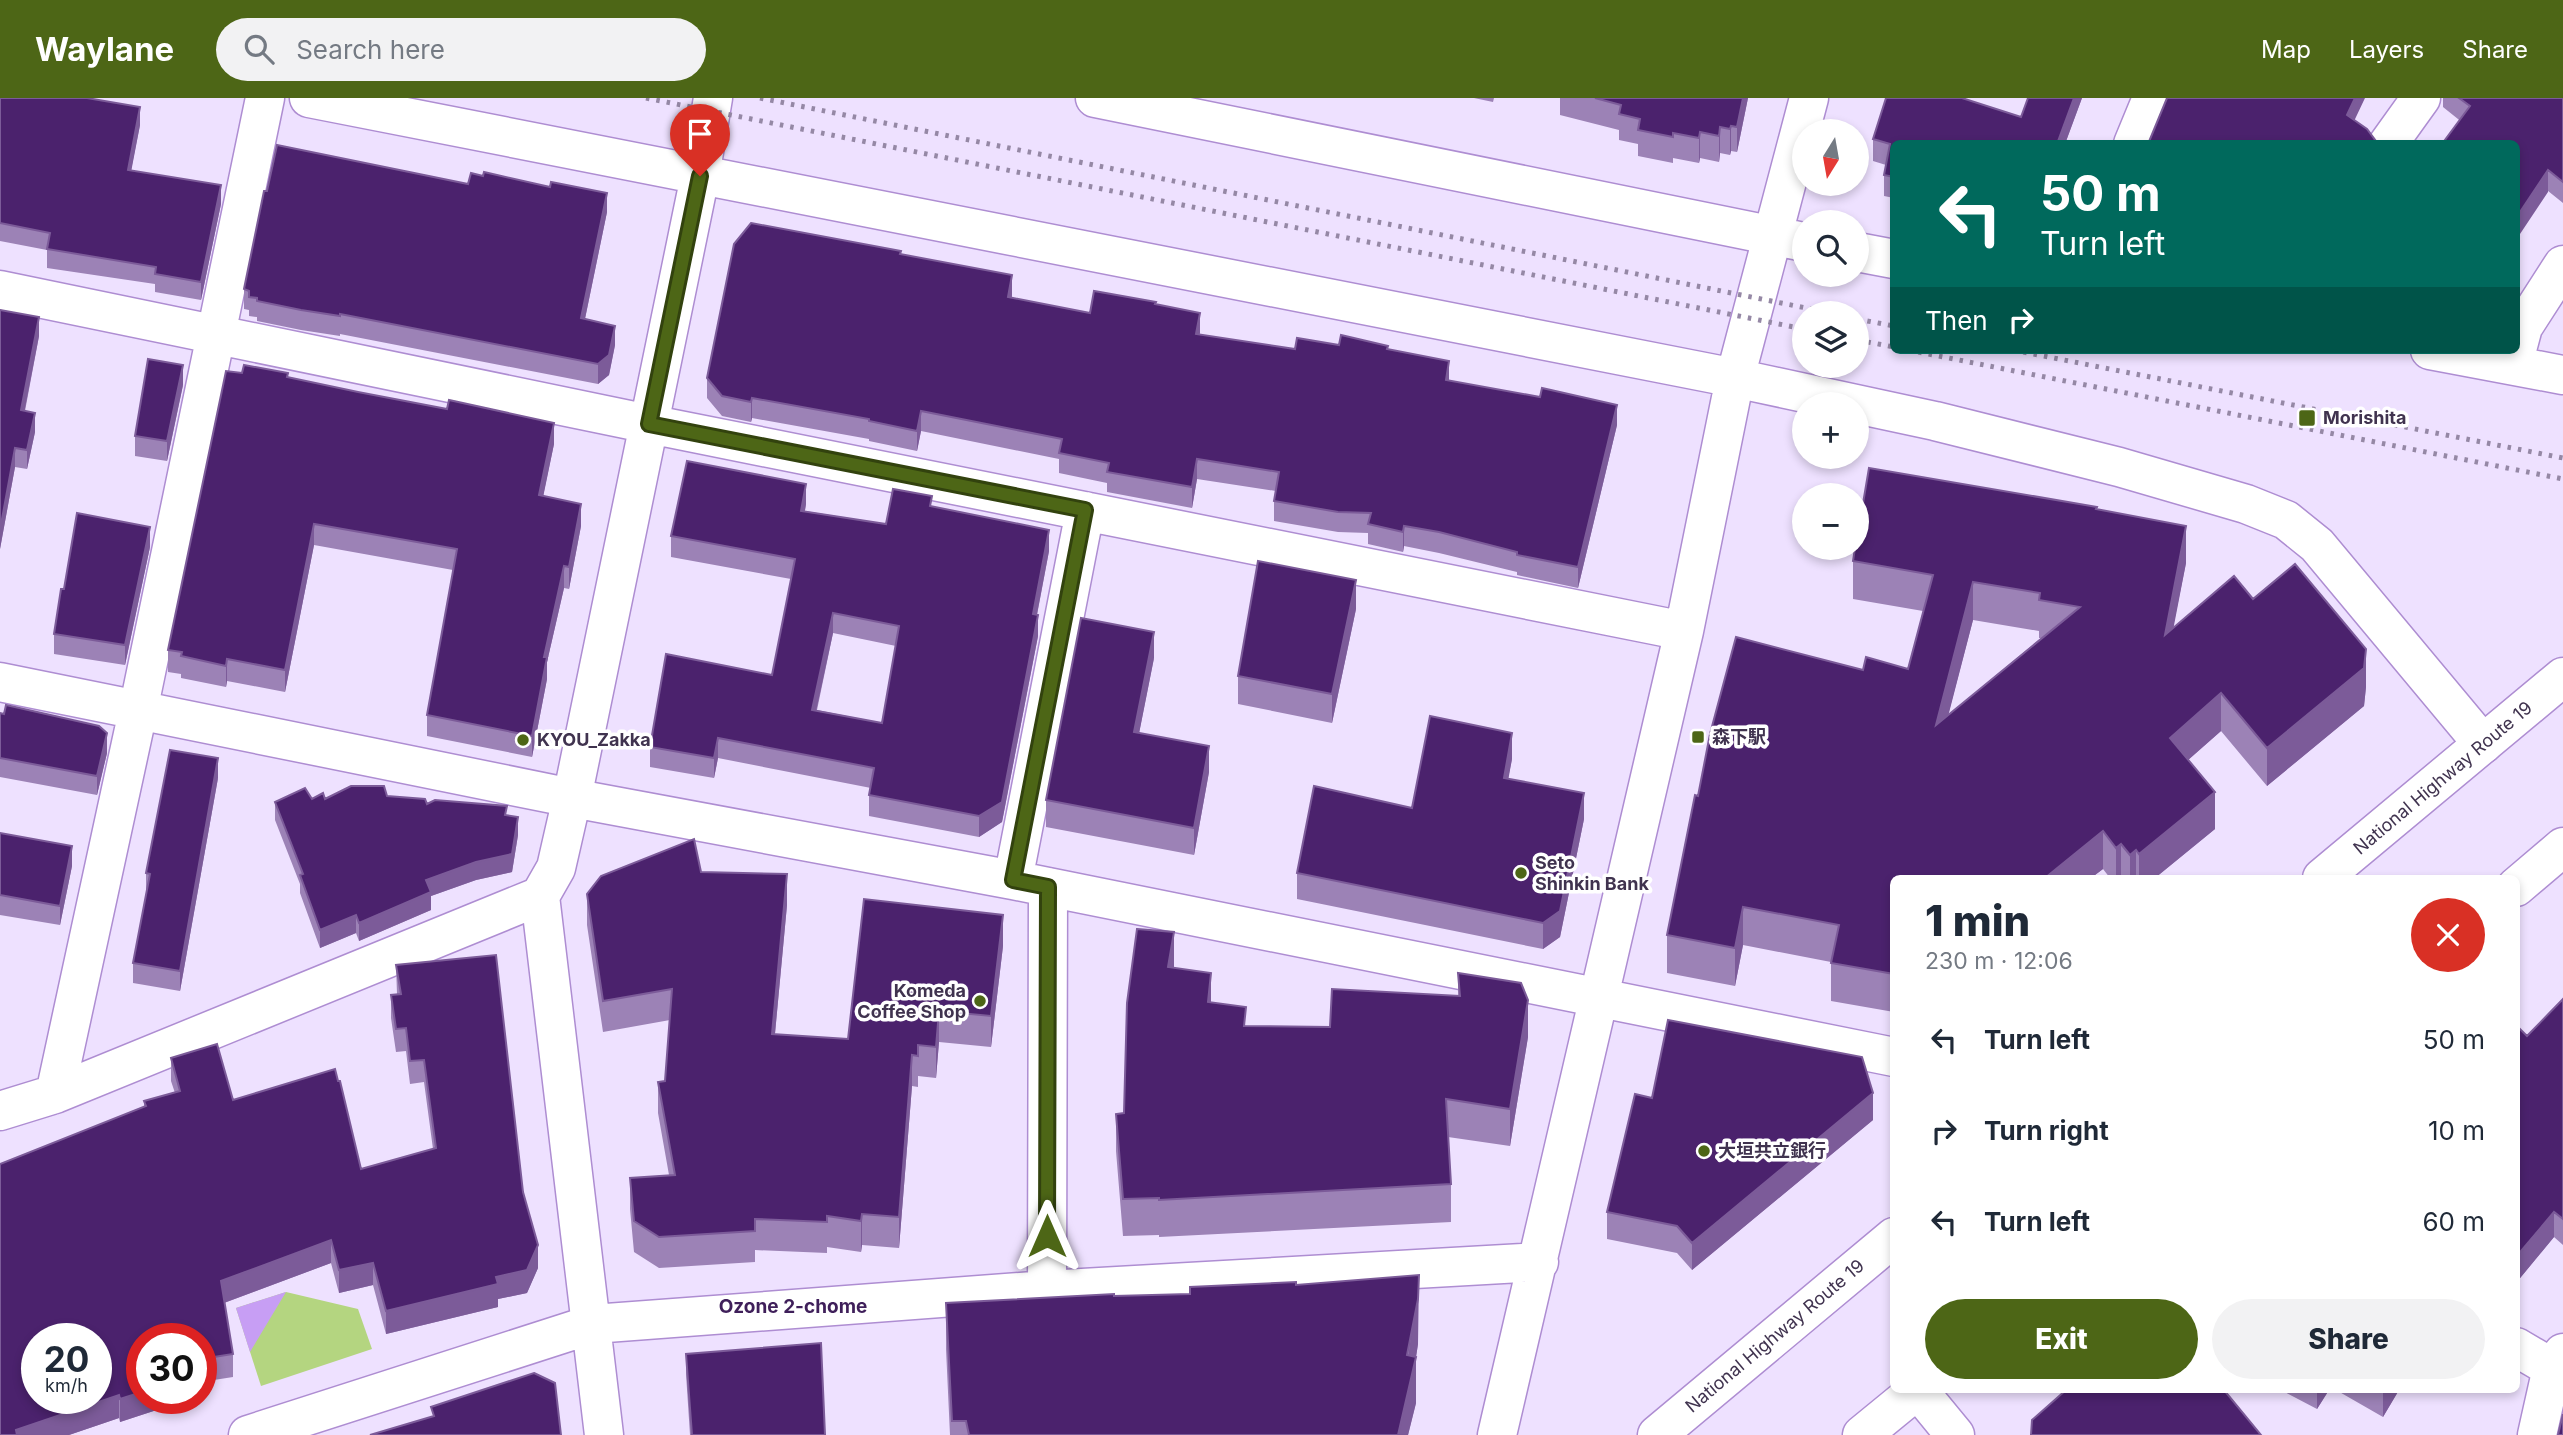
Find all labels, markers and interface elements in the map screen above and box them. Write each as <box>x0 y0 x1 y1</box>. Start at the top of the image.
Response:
search box <box>216 18 706 81</box>
text: Waylane <box>35 29 174 69</box>
icon: search <box>240 30 278 68</box>
text: Search here <box>296 34 445 65</box>
text: Map <box>2261 35 2311 64</box>
text: Layers <box>2349 35 2424 64</box>
text: Share <box>2462 35 2528 64</box>
pin <box>670 104 730 176</box>
icon: arrive <box>681 115 719 153</box>
north arrow <box>1792 119 1869 196</box>
map controls <box>1792 119 1869 560</box>
text: 50 m <box>2040 164 2161 223</box>
icon: left <box>1925 168 2016 259</box>
button: search <box>1792 210 1869 287</box>
text: Turn left <box>2040 224 2165 263</box>
button: layers <box>1792 301 1869 378</box>
icon: right <box>2002 301 2040 339</box>
text: Then <box>1925 305 1988 336</box>
button: + <box>1792 392 1869 469</box>
place label: Morishita <box>2323 407 2406 428</box>
marker: Morishita <box>2297 408 2317 428</box>
button: − <box>1792 483 1869 560</box>
street label: National Highway Route 19 <box>2349 697 2536 858</box>
place label: 森下駅 <box>1712 726 1766 747</box>
place label: KYOU_Zakka <box>537 729 651 750</box>
marker: 森下駅 <box>1690 729 1706 745</box>
marker: KYOU_Zakka <box>515 732 531 748</box>
place label: Seto Shinkin Bank <box>1535 852 1649 894</box>
marker: Seto Shinkin Bank <box>1513 865 1529 881</box>
text: 1 min <box>1925 895 2030 946</box>
button: close <box>2411 898 2485 972</box>
text: 230 m · 12:06 <box>1925 947 2073 975</box>
place label: Komeda Coffee Shop <box>857 980 966 1022</box>
marker: Komeda Coffee Shop <box>972 993 988 1009</box>
icon: left <box>1925 1021 1963 1059</box>
text: Turn left <box>1984 1024 2090 1055</box>
text: 50 m <box>2423 1024 2485 1055</box>
icon: right <box>1925 1112 1963 1150</box>
text: Turn right <box>1984 1115 2109 1146</box>
text: 10 m <box>2428 1115 2485 1146</box>
place label: 大垣共立銀行 <box>1718 1140 1826 1161</box>
marker: 大垣共立銀行 <box>1696 1143 1712 1159</box>
position arrow <box>1010 1199 1084 1273</box>
icon: left <box>1925 1203 1963 1241</box>
text: Turn left <box>1984 1206 2090 1237</box>
text: 60 m <box>2422 1206 2485 1237</box>
street label: National Highway Route 19 <box>1681 1255 1868 1416</box>
district label: Ozone 2-chome <box>719 1295 867 1318</box>
button: Exit <box>1925 1299 2198 1379</box>
button: Share <box>2212 1299 2485 1379</box>
speed limit sign: 30 <box>126 1323 217 1414</box>
text: 20 <box>44 1338 89 1380</box>
text: km/h <box>45 1375 88 1396</box>

